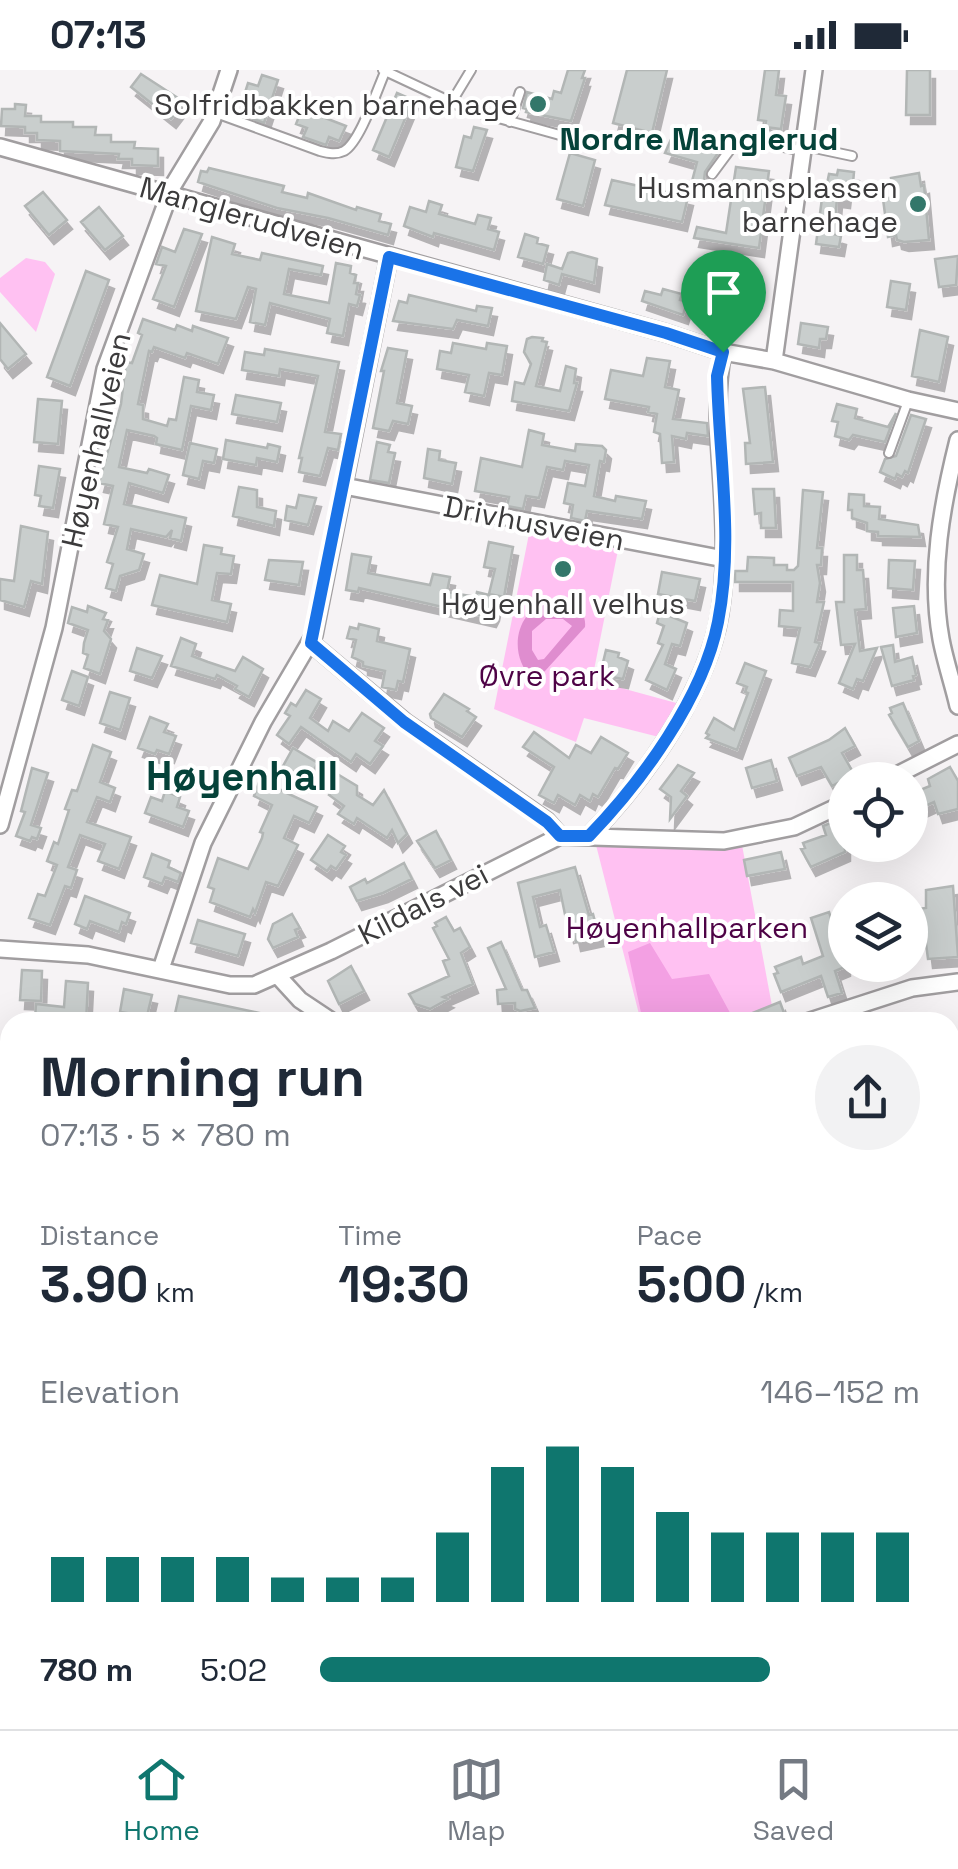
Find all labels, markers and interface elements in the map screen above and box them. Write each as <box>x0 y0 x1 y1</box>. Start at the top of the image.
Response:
text: 07:13 <box>50 11 147 59</box>
place label: Solfridbakken barnehage <box>154 85 518 124</box>
marker: Solfridbakken barnehage <box>527 93 549 115</box>
district label: Nordre Manglerud <box>560 119 838 159</box>
street label: Manglerudveien <box>135 167 369 269</box>
place label: Husmannsplassen barnehage <box>637 168 898 241</box>
marker: Husmannsplassen barnehage <box>907 193 929 215</box>
pin <box>681 250 766 353</box>
icon: arrive <box>696 265 751 320</box>
street label: Høyenhallveien <box>52 328 140 552</box>
street label: Drivhusveien <box>440 486 628 560</box>
marker: Høyenhall velhus <box>552 558 574 580</box>
place label: Høyenhall velhus <box>441 584 685 623</box>
park label: Øvre park <box>479 656 615 695</box>
district label: Høyenhall <box>146 751 338 802</box>
map controls <box>828 762 928 982</box>
button: locate <box>828 762 928 862</box>
street label: Kildals vei <box>351 855 495 953</box>
button: layers <box>828 882 928 982</box>
park label: Høyenhallparken <box>566 908 808 947</box>
text: Morning run <box>40 1042 365 1112</box>
button: share <box>815 1045 920 1150</box>
text: 07:13 · 5 × 780 m <box>40 1115 291 1155</box>
text: Distance <box>40 1217 159 1253</box>
text: Time <box>338 1217 402 1253</box>
text: Pace <box>637 1217 702 1253</box>
text: 3.90 <box>40 1253 149 1317</box>
text: 19:30 <box>338 1253 470 1317</box>
text: 5:00 <box>637 1253 746 1317</box>
text: km <box>149 1274 195 1310</box>
text: /km <box>746 1274 803 1310</box>
text: Elevation <box>40 1372 180 1412</box>
text: 146–152 m <box>760 1372 920 1412</box>
text: 780 m <box>40 1650 133 1690</box>
text: 5:02 <box>200 1650 267 1690</box>
tab: Home <box>124 1752 200 1848</box>
tab: Map <box>447 1752 506 1848</box>
tab: Saved <box>753 1752 834 1848</box>

